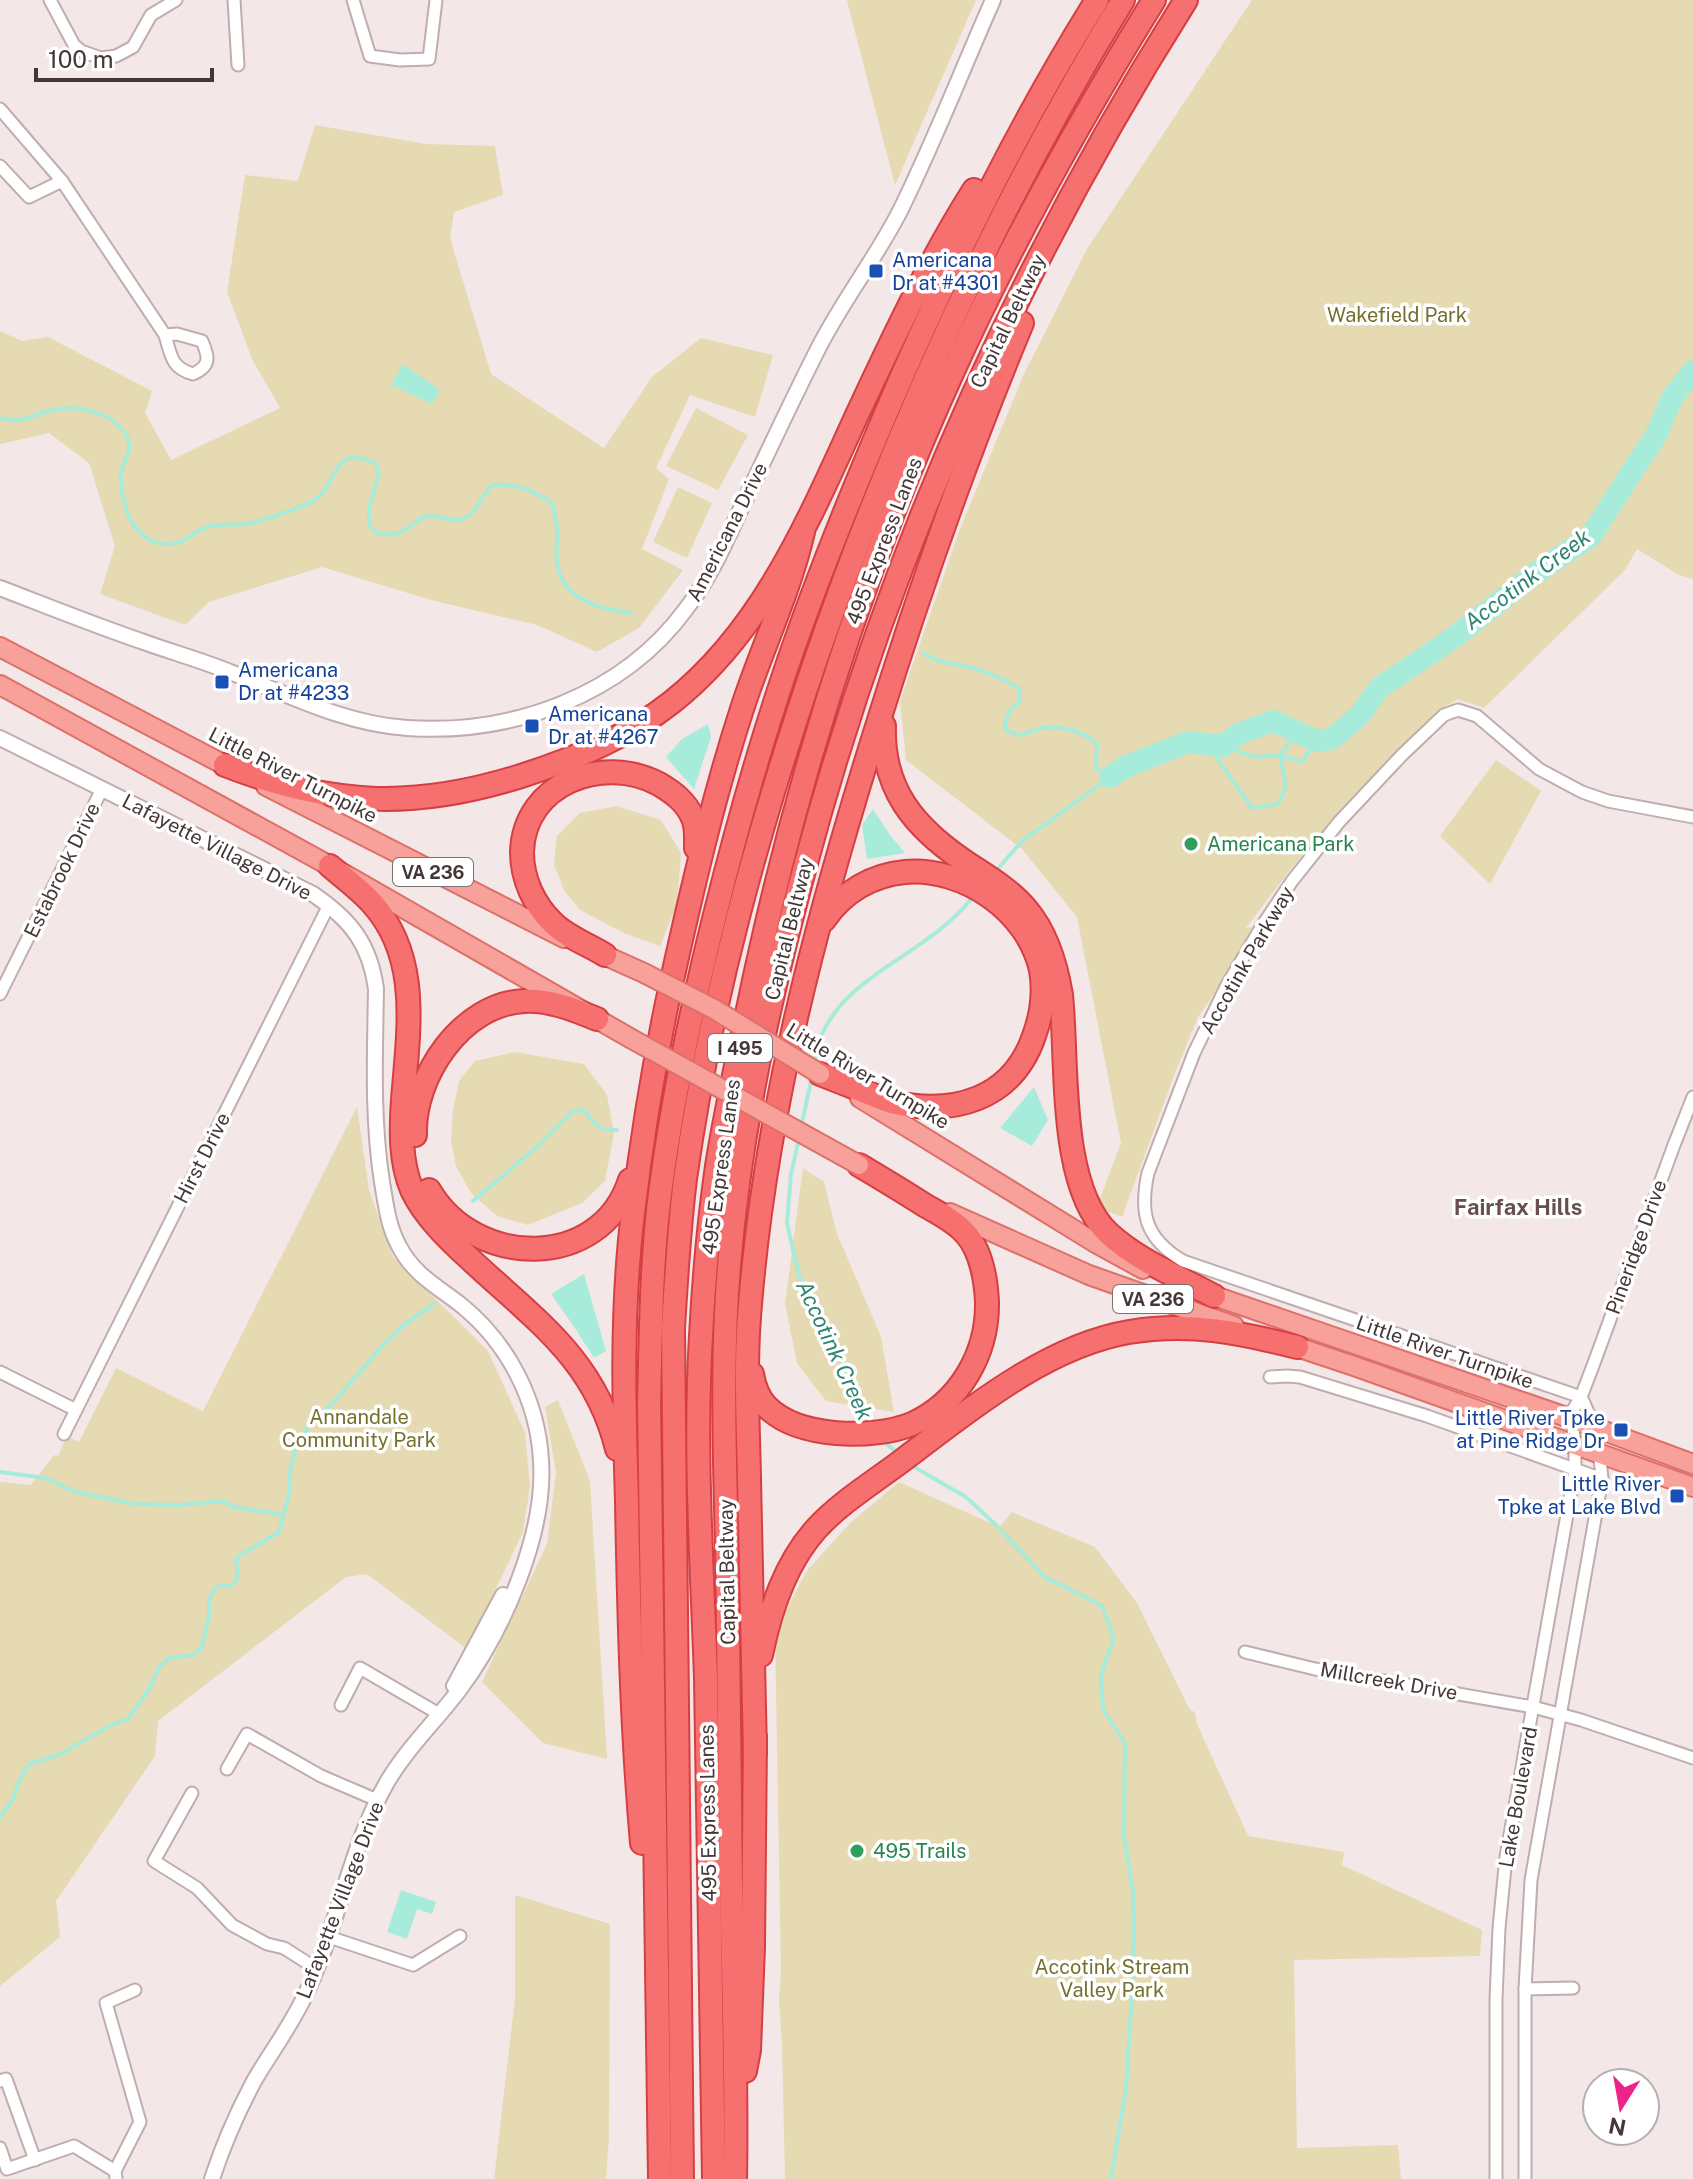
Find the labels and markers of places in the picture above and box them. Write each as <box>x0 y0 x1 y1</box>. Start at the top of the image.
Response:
place label: Americana Dr at #4301 <box>892 248 999 295</box>
marker: Americana Dr at #4301 <box>867 262 885 280</box>
place label: Americana Dr at #4233 <box>238 658 349 705</box>
marker: Americana Dr at #4233 <box>213 673 231 691</box>
place label: Americana Dr at #4267 <box>548 702 658 749</box>
marker: Americana Dr at #4267 <box>523 717 541 735</box>
place label: Americana Park <box>1207 832 1354 856</box>
marker: Americana Park <box>1182 835 1200 853</box>
place label: Little River Tpke at Pine Ridge Dr <box>1455 1406 1605 1453</box>
marker: Little River Tpke at Pine Ridge Dr <box>1612 1421 1630 1439</box>
place label: Little River Tpke at Lake Blvd <box>1498 1472 1661 1519</box>
marker: Little River Tpke at Lake Blvd <box>1668 1487 1686 1505</box>
place label: 495 Trails <box>873 1839 966 1863</box>
marker: 495 Trails <box>848 1842 866 1860</box>

